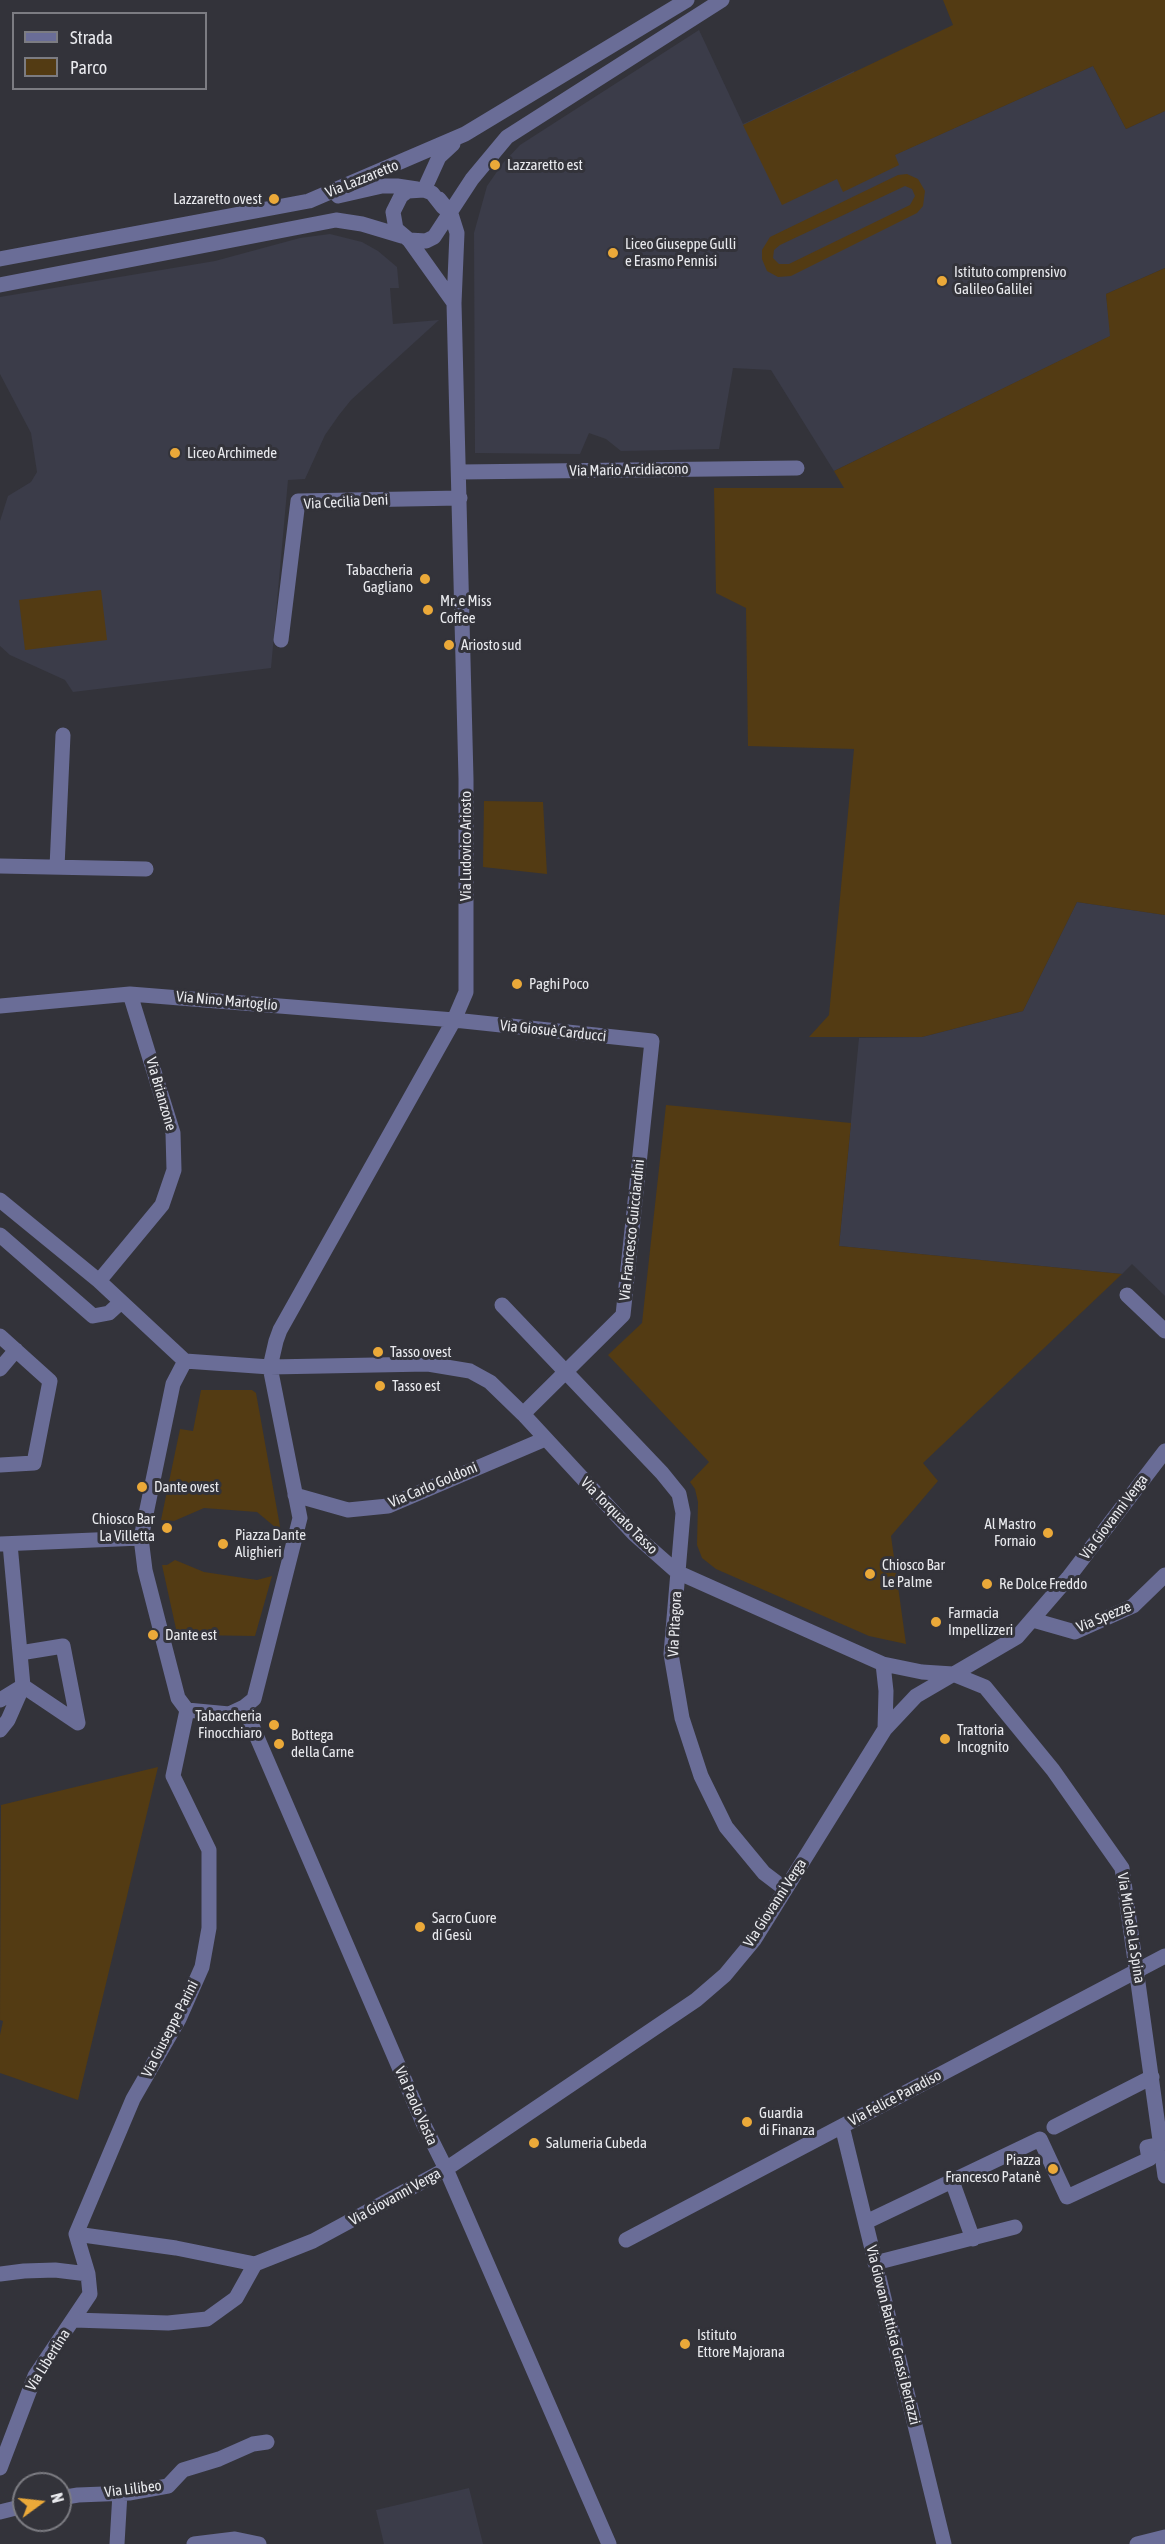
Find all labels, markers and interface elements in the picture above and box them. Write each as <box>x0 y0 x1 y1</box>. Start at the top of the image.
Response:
legend <box>12 12 207 90</box>
text: Strada <box>70 27 113 48</box>
text: Parco <box>70 57 107 78</box>
street label: Via Lazzaretto <box>323 156 401 202</box>
place label: Lazzaretto est <box>507 156 583 174</box>
marker: Lazzaretto est <box>488 158 502 172</box>
place label: Lazzaretto ovest <box>173 190 262 208</box>
marker: Lazzaretto ovest <box>267 192 281 206</box>
place label: Liceo Giuseppe Gulli e Erasmo Pennisi <box>625 235 736 270</box>
marker: Liceo Giuseppe Gulli e Erasmo Pennisi <box>606 246 620 260</box>
place label: Istituto comprensivo Galileo Galilei <box>954 263 1067 298</box>
marker: Istituto comprensivo Galileo Galilei <box>935 274 949 288</box>
place label: Liceo Archimede <box>187 444 277 462</box>
marker: Liceo Archimede <box>168 446 182 460</box>
street label: Via Mario Arcidiacono <box>569 460 689 480</box>
street label: Via Cecilia Deni <box>303 491 389 513</box>
place label: Tabaccheria Gagliano <box>346 561 413 596</box>
marker: Tabaccheria Gagliano <box>418 572 432 586</box>
place label: Mr. e Miss Coffee <box>440 592 492 627</box>
marker: Mr. e Miss Coffee <box>421 603 435 617</box>
place label: Ariosto sud <box>461 636 521 654</box>
marker: Ariosto sud <box>442 638 456 652</box>
street label: Via Ludovico Ariosto <box>457 791 475 901</box>
place label: Paghi Poco <box>529 975 589 993</box>
marker: Paghi Poco <box>510 977 524 991</box>
street label: Via Nino Martoglio <box>175 988 279 1014</box>
street label: Via Giosuè Carducci <box>499 1016 607 1046</box>
street label: Via Brianzone <box>142 1055 180 1133</box>
street label: Via Francesco Guicciardini <box>616 1158 648 1302</box>
place label: Tasso ovest <box>390 1343 452 1361</box>
marker: Tasso ovest <box>371 1345 385 1359</box>
place label: Tasso est <box>392 1377 441 1395</box>
marker: Tasso est <box>373 1379 387 1393</box>
street label: Via Carlo Goldoni <box>386 1458 480 1512</box>
street label: Via Giovanni Verga <box>1076 1471 1152 1563</box>
street label: Via Torquato Tasso <box>577 1474 661 1558</box>
place label: Dante ovest <box>154 1478 219 1496</box>
marker: Dante ovest <box>135 1480 149 1494</box>
place label: Chiosco Bar La Villetta <box>92 1510 155 1545</box>
place label: Al Mastro Fornaio <box>985 1515 1036 1550</box>
marker: Chiosco Bar La Villetta <box>160 1521 174 1535</box>
place label: Piazza Dante Alighieri <box>235 1526 306 1561</box>
marker: Al Mastro Fornaio <box>1041 1526 1055 1540</box>
marker: Piazza Dante Alighieri <box>216 1537 230 1551</box>
place label: Chiosco Bar Le Palme <box>882 1556 945 1591</box>
marker: Chiosco Bar Le Palme <box>863 1567 877 1581</box>
place label: Re Dolce Freddo <box>999 1575 1087 1593</box>
marker: Re Dolce Freddo <box>980 1577 994 1591</box>
street label: Via Pitagora <box>664 1591 686 1657</box>
street label: Via Spezze <box>1074 1597 1134 1637</box>
place label: Farmacia Impellizzeri <box>948 1604 1013 1639</box>
marker: Farmacia Impellizzeri <box>929 1615 943 1629</box>
place label: Dante est <box>165 1626 217 1644</box>
marker: Dante est <box>146 1628 160 1642</box>
place label: Tabaccheria Finocchiaro <box>195 1707 262 1742</box>
marker: Tabaccheria Finocchiaro <box>267 1718 281 1732</box>
place label: Trattoria Incognito <box>957 1721 1009 1756</box>
place label: Bottega della Carne <box>291 1726 354 1761</box>
marker: Trattoria Incognito <box>938 1732 952 1746</box>
marker: Bottega della Carne <box>272 1737 286 1751</box>
street label: Via Giovanni Verga <box>740 1855 810 1951</box>
street label: Via Michele La Spina <box>1113 1871 1149 1985</box>
place label: Sacro Cuore di Gesù <box>432 1909 497 1944</box>
marker: Sacro Cuore di Gesù <box>413 1920 427 1934</box>
street label: Via Giuseppe Parini <box>138 1978 202 2080</box>
street label: Via Paolo Vasta <box>391 2064 441 2148</box>
street label: Via Felice Paradiso <box>846 2066 944 2130</box>
place label: Guardia di Finanza <box>759 2104 815 2139</box>
marker: Guardia di Finanza <box>740 2115 754 2129</box>
place label: Salumeria Cubeda <box>546 2134 647 2152</box>
marker: Salumeria Cubeda <box>527 2136 541 2150</box>
place label: Piazza Francesco Patanè <box>945 2151 1041 2186</box>
marker: Piazza Francesco Patanè <box>1046 2162 1060 2176</box>
street label: Via Giovanni Verga <box>346 2164 444 2230</box>
street label: Via Giovan Battista Grassi Bertazzi <box>862 2243 924 2427</box>
street label: Via Libertina <box>22 2326 74 2394</box>
place label: Istituto Ettore Majorana <box>697 2326 785 2361</box>
marker: Istituto Ettore Majorana <box>678 2337 692 2351</box>
north arrow <box>12 2472 72 2532</box>
street label: Via Lilibeo <box>103 2477 163 2501</box>
text: N <box>48 2491 67 2505</box>

